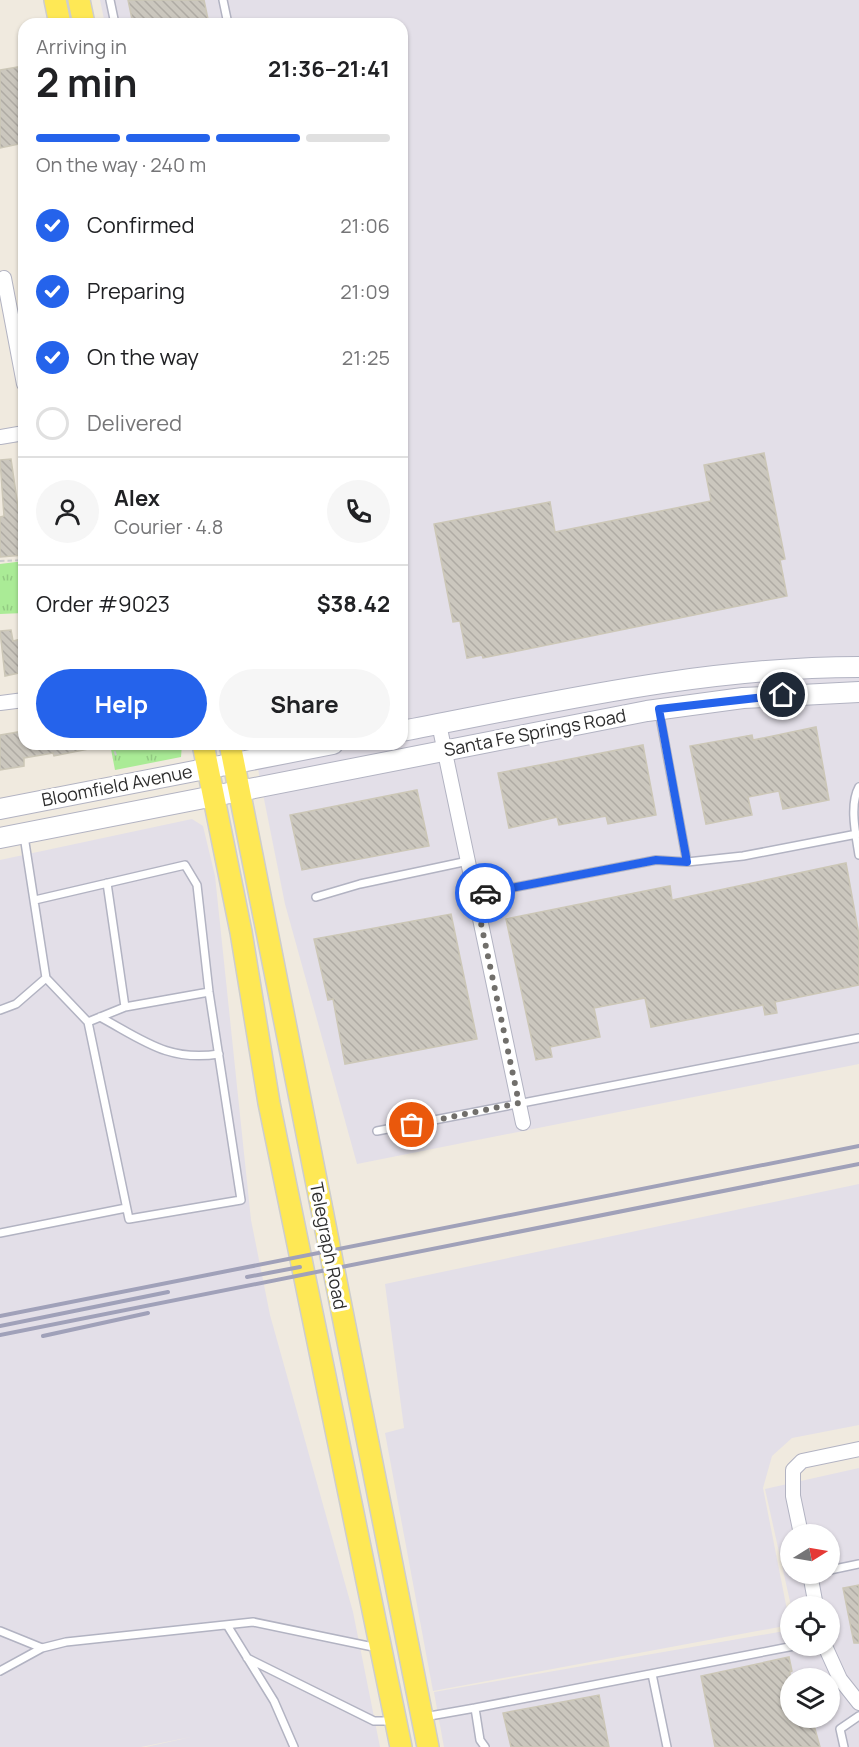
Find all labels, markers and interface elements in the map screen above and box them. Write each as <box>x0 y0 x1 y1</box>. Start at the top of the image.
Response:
text: Arriving in <box>36 33 127 60</box>
text: 21:36–21:41 <box>268 54 390 84</box>
text: 2 min <box>36 55 137 109</box>
text: On the way · 240 m <box>36 151 206 178</box>
icon: check <box>36 209 69 242</box>
text: Confirmed <box>87 210 195 240</box>
text: 21:06 <box>340 212 390 239</box>
icon: check <box>36 275 69 308</box>
text: Preparing <box>87 276 185 306</box>
text: 21:09 <box>340 278 390 305</box>
icon: check <box>36 341 69 374</box>
text: On the way <box>87 342 199 372</box>
text: 21:25 <box>342 344 390 371</box>
text: Delivered <box>87 408 182 438</box>
button: person <box>36 480 99 543</box>
button: phone <box>327 480 390 543</box>
text: Alex <box>114 483 160 513</box>
text: Courier · 4.8 <box>114 513 223 540</box>
text: Order #9023 <box>36 589 170 619</box>
text: $38.42 <box>317 589 390 619</box>
button: Help <box>36 669 207 738</box>
button: Share <box>219 669 390 738</box>
pin <box>757 669 808 720</box>
icon: home <box>766 678 799 711</box>
street label: Santa Fe Springs Road <box>442 703 628 761</box>
street label: Bloomfield Avenue <box>39 759 194 811</box>
courier <box>455 863 515 923</box>
icon: car <box>469 877 502 910</box>
pin <box>386 1099 437 1150</box>
icon: bag <box>395 1108 428 1141</box>
street label: Telegraph Road <box>305 1180 353 1311</box>
north arrow <box>780 1524 840 1584</box>
map controls <box>780 1524 840 1728</box>
button: locate <box>780 1596 840 1656</box>
button: layers <box>780 1668 840 1728</box>

